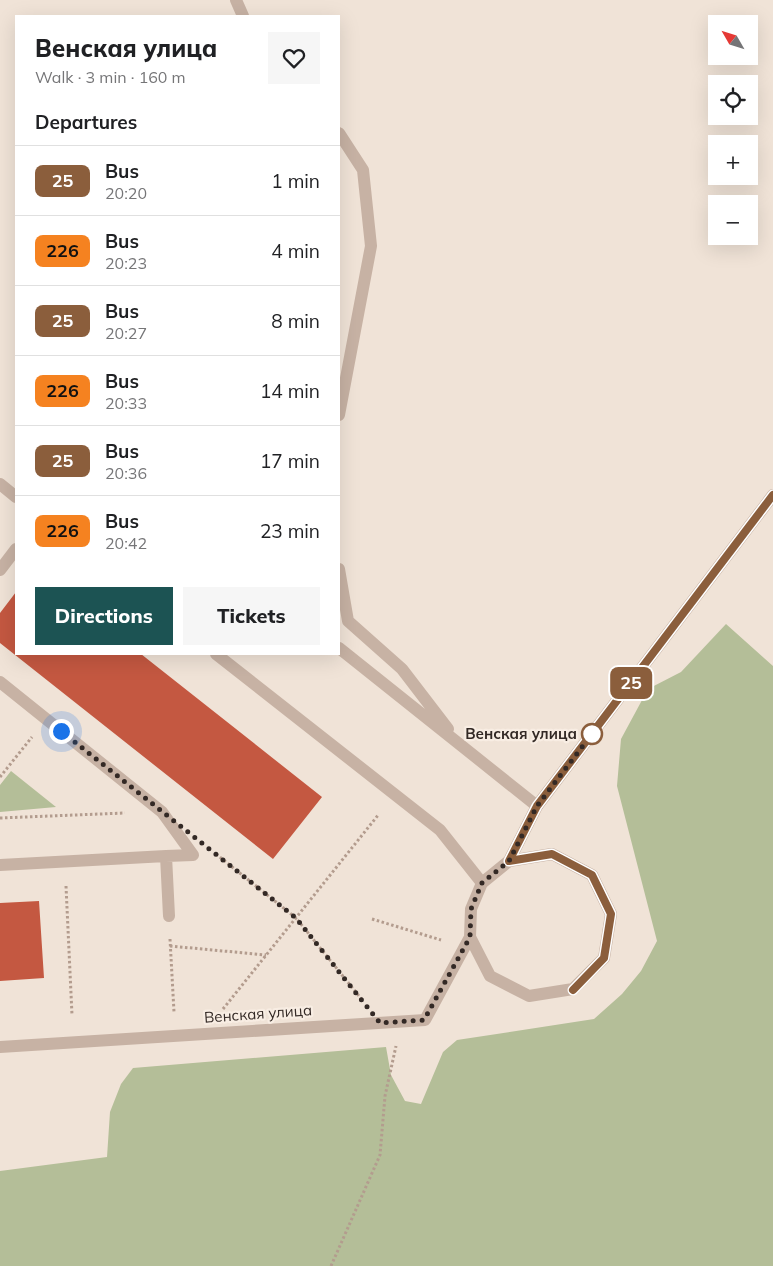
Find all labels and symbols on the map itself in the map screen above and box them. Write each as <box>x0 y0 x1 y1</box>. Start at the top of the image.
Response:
north arrow <box>708 15 758 65</box>
line badge: 25 <box>608 667 654 699</box>
your location <box>49 719 74 744</box>
marker: Венская улица <box>581 723 603 745</box>
place label: Венская улица <box>465 724 577 743</box>
street label: Венская улица <box>203 1000 313 1027</box>

